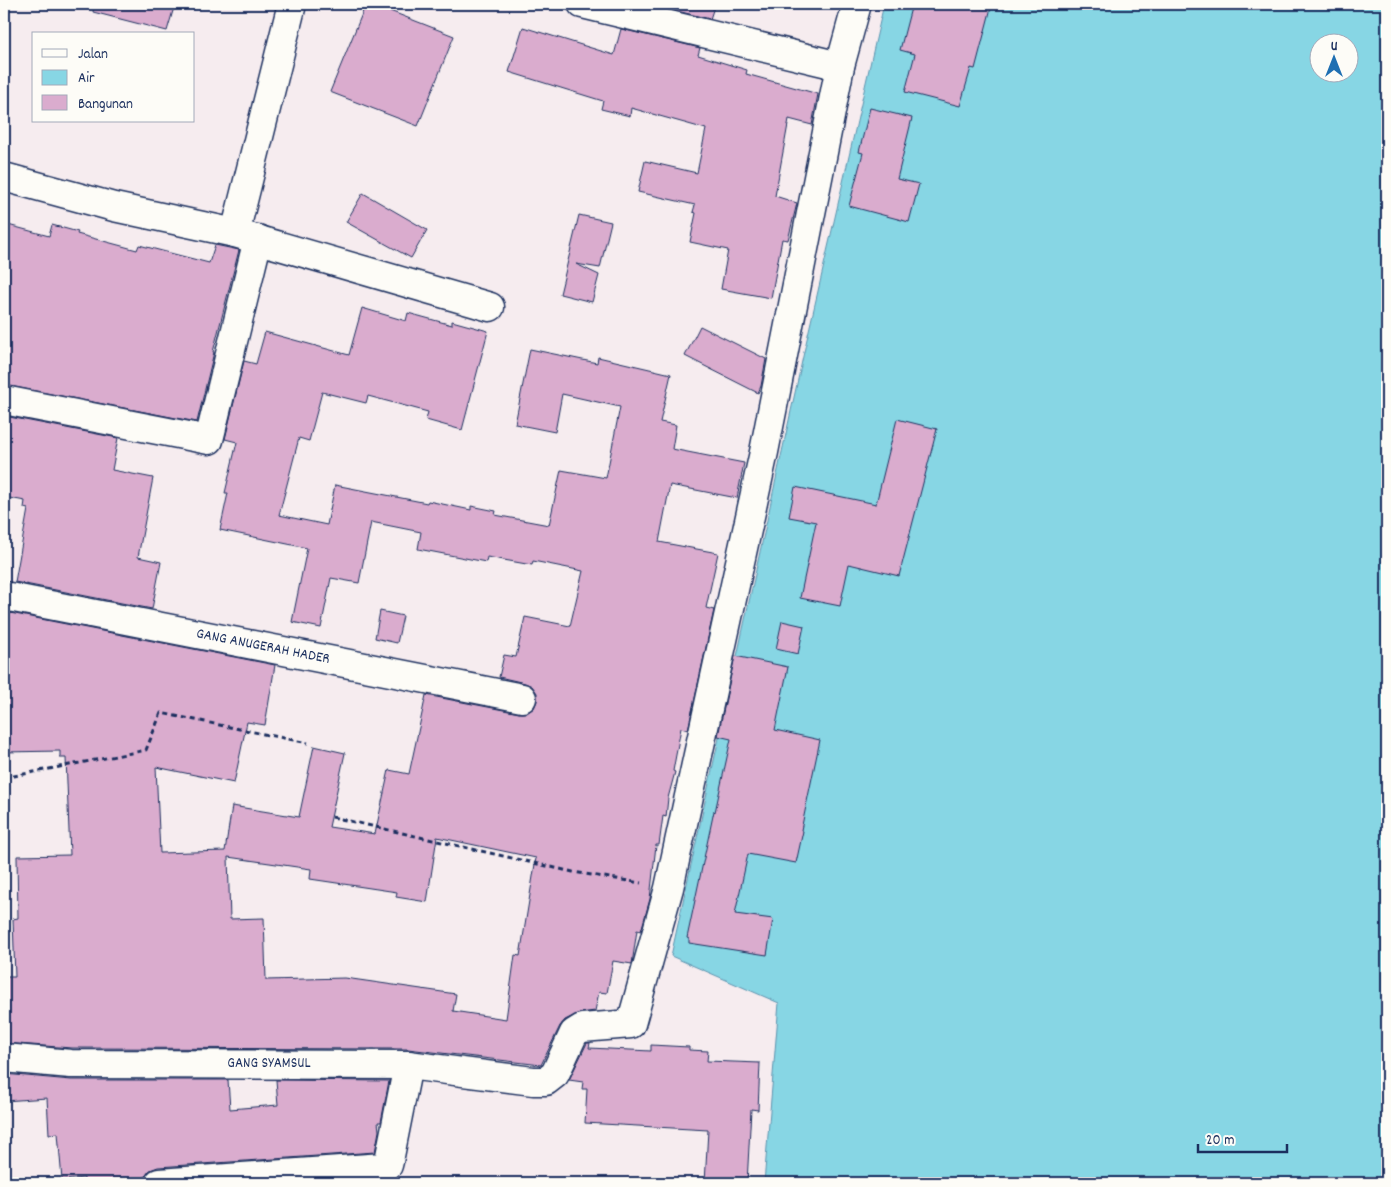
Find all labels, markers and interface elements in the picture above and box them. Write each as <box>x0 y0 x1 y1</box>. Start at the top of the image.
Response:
legend <box>32 32 195 122</box>
north arrow <box>1308 32 1358 82</box>
text: U <box>1331 37 1338 57</box>
text: Jalan <box>78 44 108 66</box>
text: Air <box>78 68 95 90</box>
text: Bangunan <box>78 94 133 116</box>
street label: GANG ANUGERAH HADER <box>194 623 332 671</box>
street label: GANG SYAMSUL <box>227 1053 311 1075</box>
scale bar <box>1198 1122 1287 1154</box>
text: 20 m <box>1206 1130 1234 1152</box>

